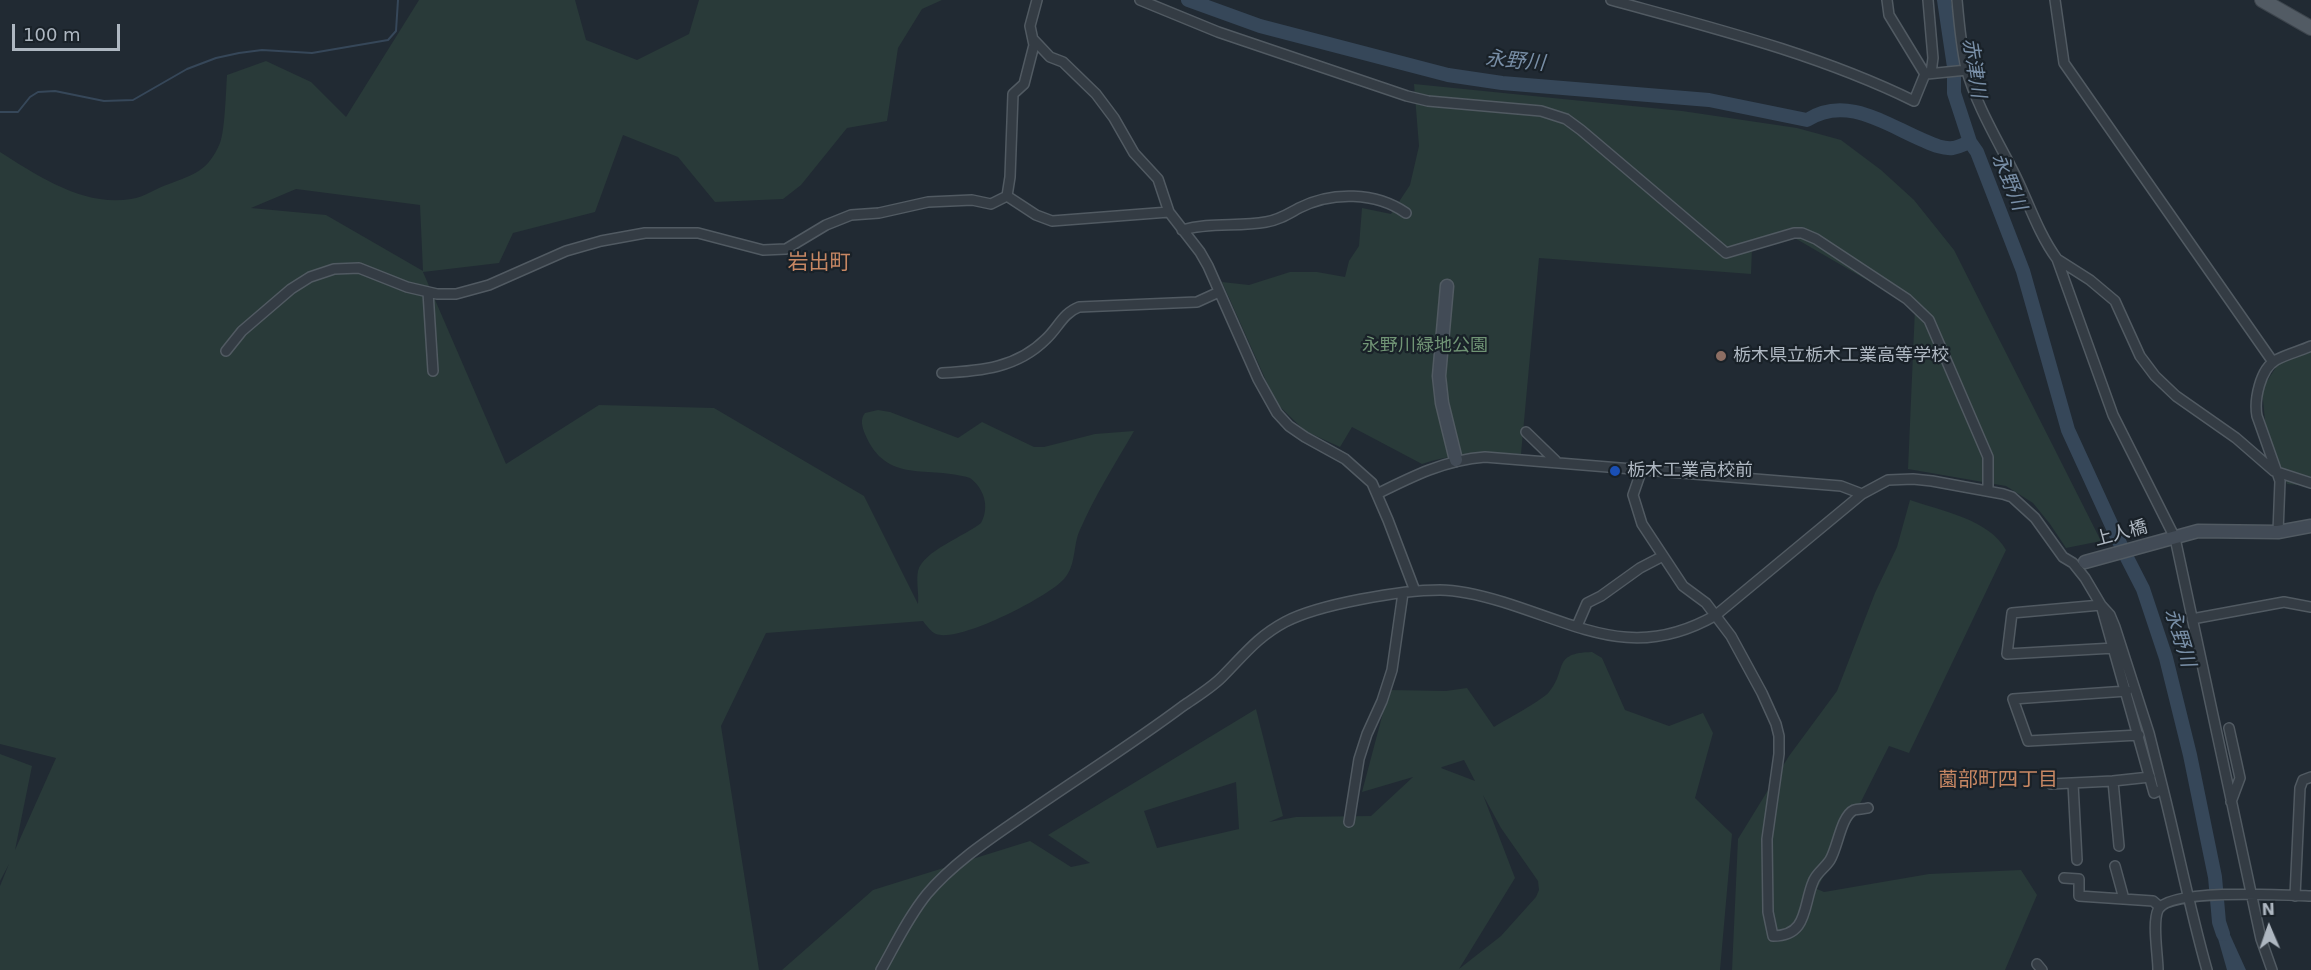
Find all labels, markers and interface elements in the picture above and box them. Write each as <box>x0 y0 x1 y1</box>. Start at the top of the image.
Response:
scale bar <box>15 12 123 50</box>
text: 100 m <box>23 24 81 45</box>
water label: 赤津川 <box>1956 36 1990 100</box>
water label: 永野川 <box>1484 47 1546 77</box>
water label: 永野川 <box>1986 150 2030 214</box>
district label: 岩出町 <box>788 251 850 277</box>
park label: 永野川緑地公園 <box>1362 335 1488 357</box>
place label: 栃木県立栃木工業高等学校 <box>1733 345 1949 367</box>
marker: 栃木県立栃木工業高等学校 <box>1714 349 1728 363</box>
place label: 栃木工業高校前 <box>1627 460 1753 482</box>
marker: 栃木工業高校前 <box>1608 464 1622 478</box>
street label: 上人橋 <box>2092 517 2150 551</box>
water label: 永野川 <box>2159 606 2199 670</box>
district label: 薗部町四丁目 <box>1938 769 2058 793</box>
north arrow <box>2239 898 2299 958</box>
text: N <box>2261 900 2275 919</box>

